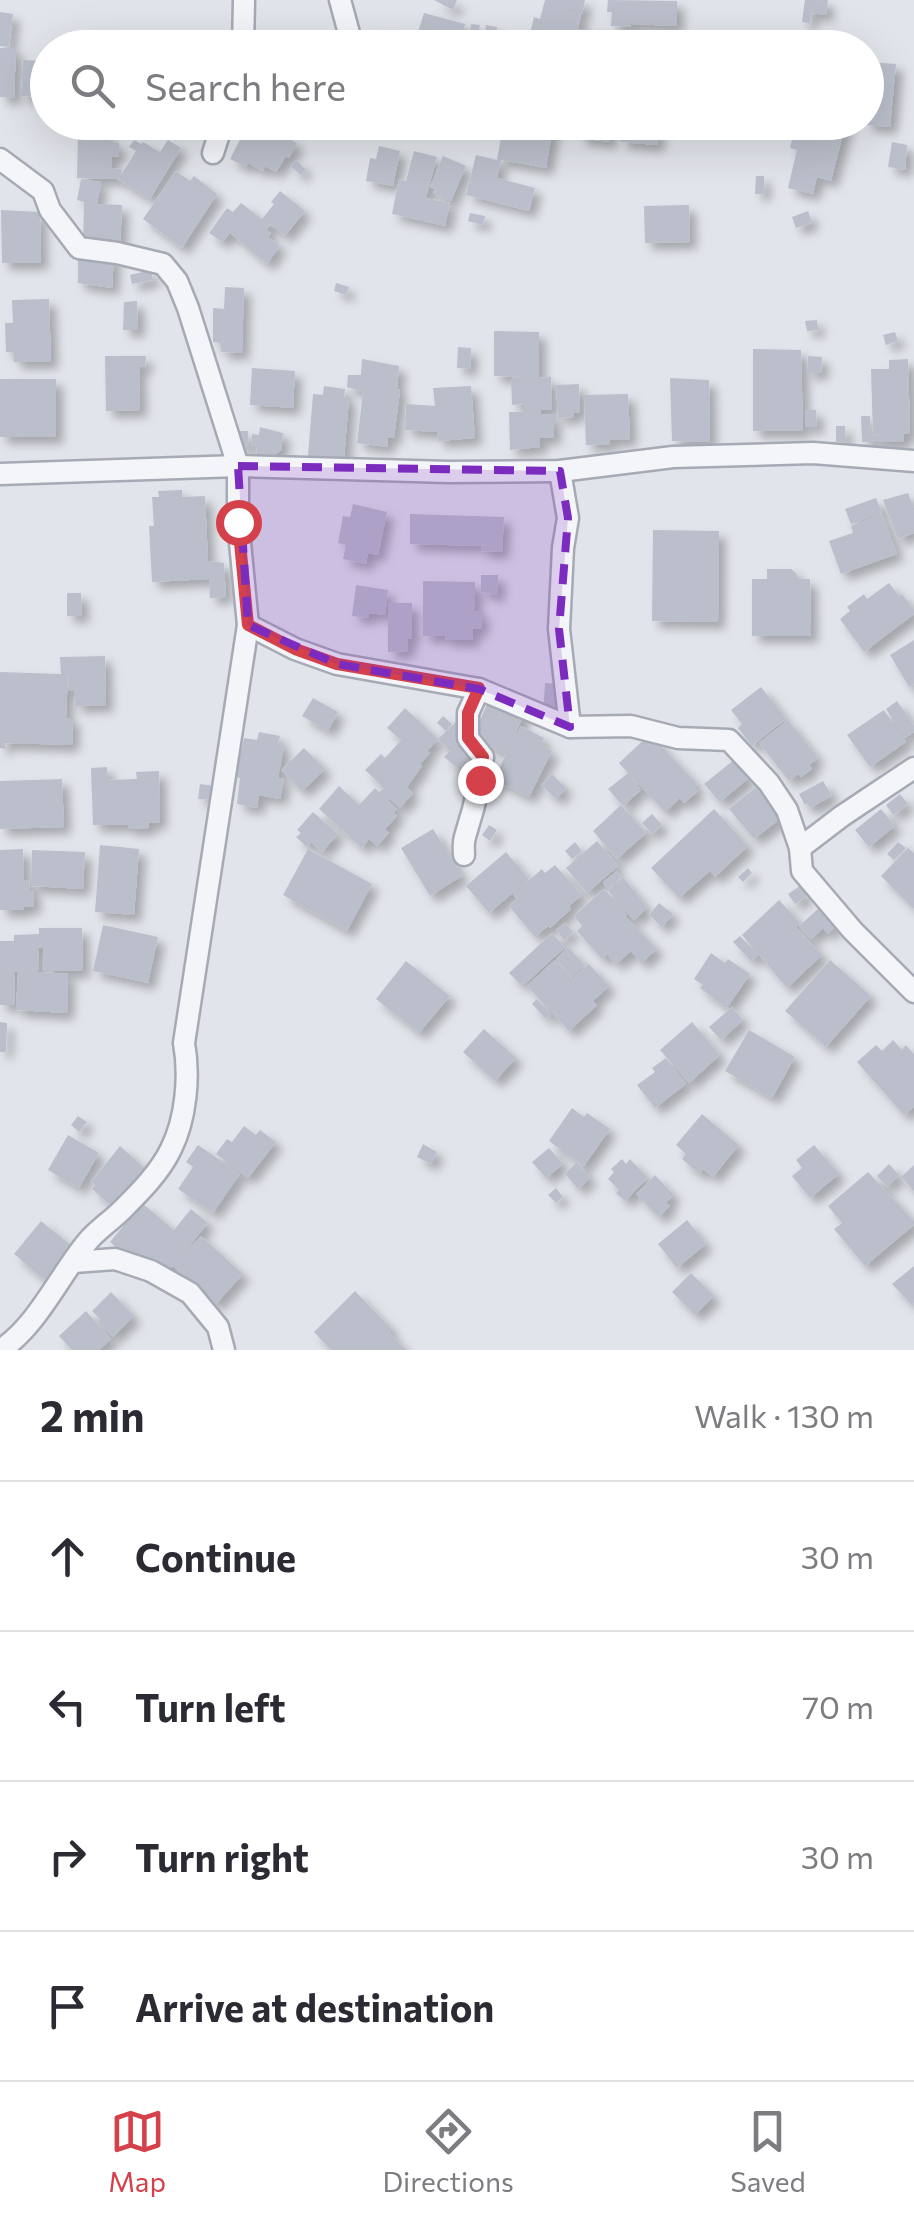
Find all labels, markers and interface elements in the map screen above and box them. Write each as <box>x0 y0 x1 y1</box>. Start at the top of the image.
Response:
search box <box>30 30 884 140</box>
icon: search <box>65 58 120 113</box>
text: Search here <box>145 62 346 109</box>
route start <box>216 500 262 546</box>
route end <box>458 758 504 804</box>
text: 2 min <box>40 1389 145 1441</box>
text: Walk · 130 m <box>694 1395 874 1435</box>
icon: ahead <box>40 1529 95 1584</box>
text: Continue <box>135 1533 296 1580</box>
text: 30 m <box>801 1536 874 1576</box>
icon: left <box>40 1679 95 1734</box>
text: Turn left <box>135 1683 286 1730</box>
text: 70 m <box>802 1686 874 1726</box>
icon: right <box>40 1829 95 1884</box>
text: Turn right <box>135 1833 309 1880</box>
text: 30 m <box>801 1836 874 1876</box>
icon: arrive <box>40 1979 95 2034</box>
text: Arrive at destination <box>135 1983 494 2030</box>
tab: Map <box>108 2104 166 2198</box>
tab: Directions <box>382 2104 514 2198</box>
tab: Saved <box>730 2104 806 2198</box>

